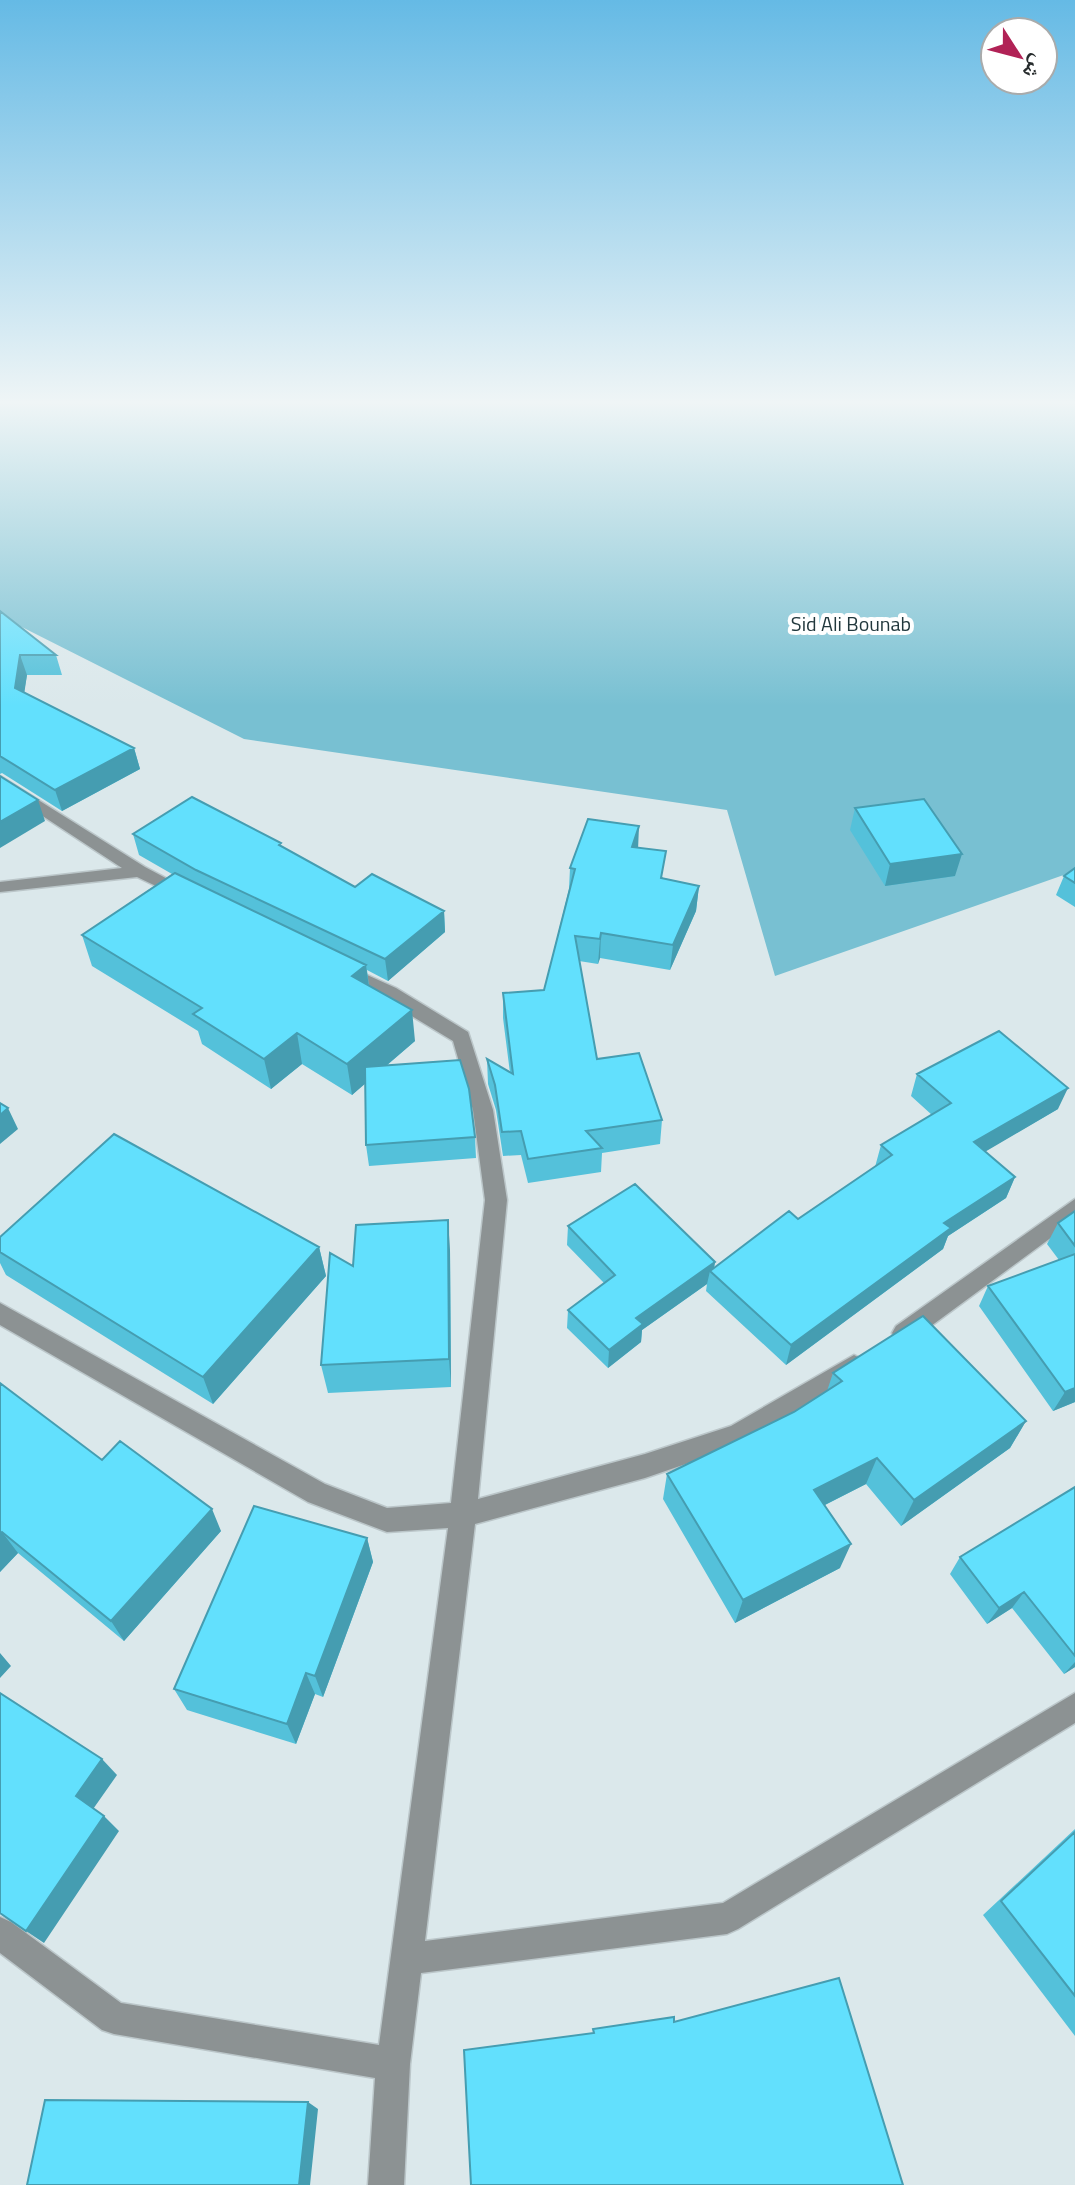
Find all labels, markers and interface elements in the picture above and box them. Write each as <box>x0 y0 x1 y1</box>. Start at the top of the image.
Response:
north arrow <box>979 16 1059 96</box>
text: ش <box>1015 48 1056 87</box>
park label: Sid Ali Bounab <box>791 608 911 639</box>

